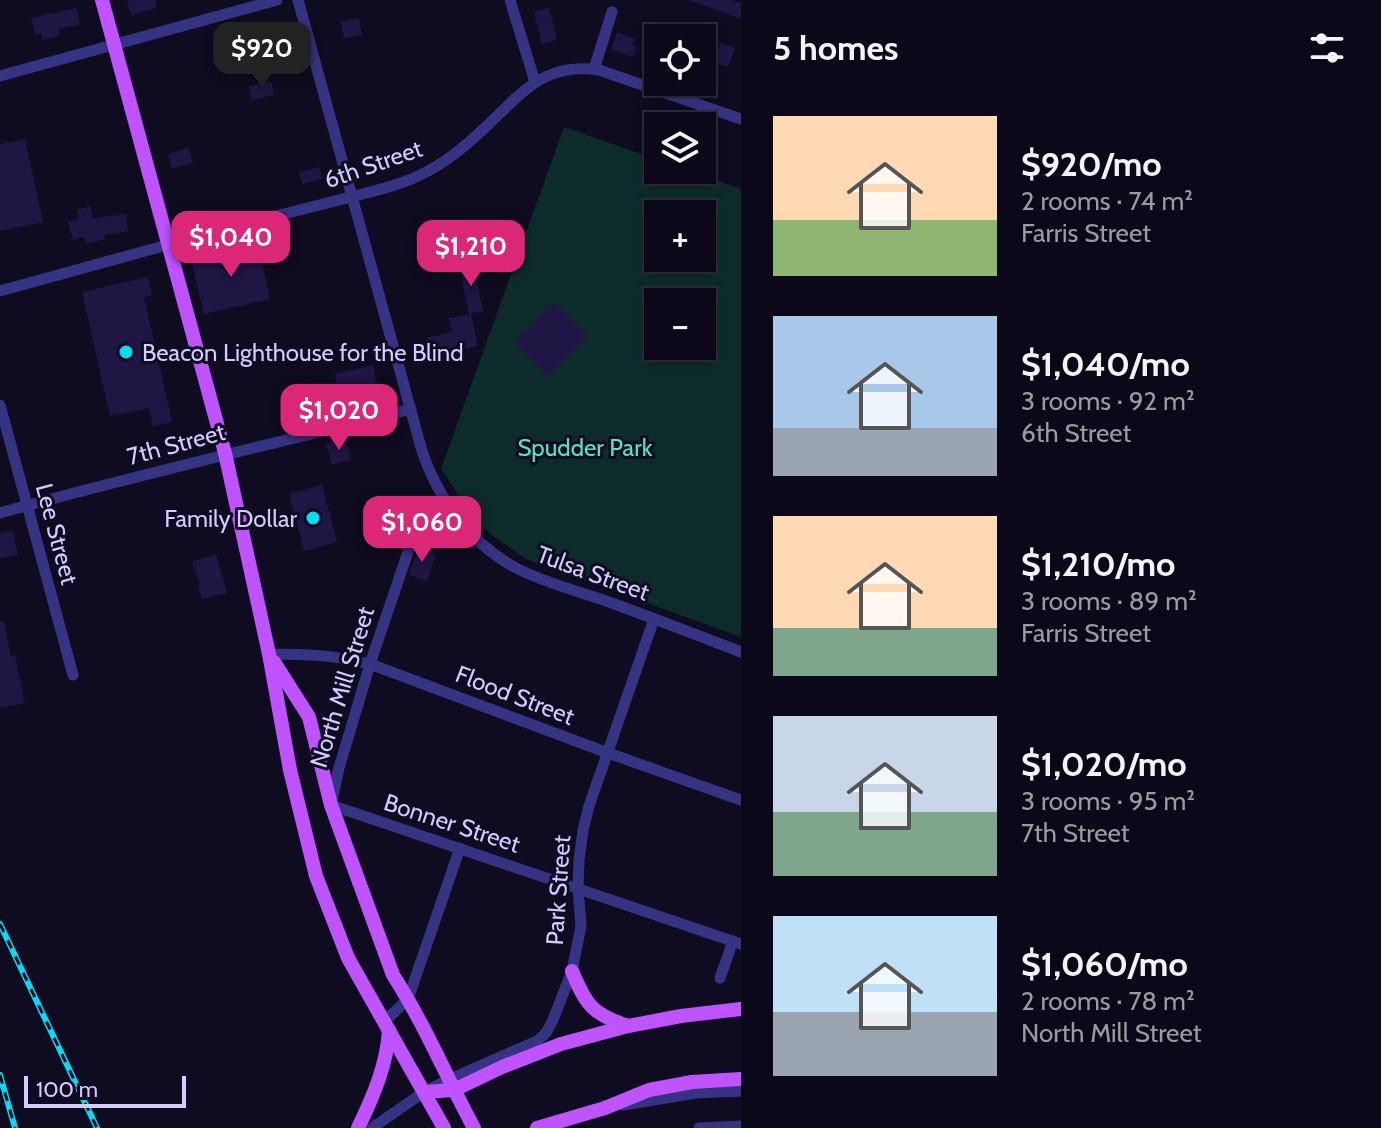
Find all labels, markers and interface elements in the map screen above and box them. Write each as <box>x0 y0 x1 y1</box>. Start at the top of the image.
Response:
pin: $920 <box>215 22 309 90</box>
map controls <box>644 24 716 360</box>
button: locate <box>644 24 716 96</box>
icon: filters <box>1305 26 1349 70</box>
text: 5 homes <box>773 27 898 69</box>
text: $920 <box>231 32 293 64</box>
button: layers <box>644 112 716 184</box>
street label: 6th Street <box>320 134 426 194</box>
text: $920/mo <box>1021 143 1162 185</box>
icon: home <box>837 148 933 244</box>
text: 2 rooms · 74 m² <box>1021 185 1193 217</box>
button: + <box>644 200 716 272</box>
pin: $1,040 <box>166 211 296 279</box>
text: Farris Street <box>1021 217 1151 249</box>
pin: $1,210 <box>406 220 536 288</box>
text: $1,040 <box>189 221 273 253</box>
text: $1,210 <box>435 230 507 262</box>
button: − <box>644 288 716 360</box>
place label: Beacon Lighthouse for the Blind <box>142 338 464 367</box>
marker: Beacon Lighthouse for the Blind <box>117 343 135 361</box>
text: $1,040/mo <box>1021 343 1190 385</box>
icon: home <box>837 348 933 444</box>
pin: $1,020 <box>274 384 404 452</box>
text: 3 rooms · 92 m² <box>1021 385 1195 417</box>
text: $1,020 <box>299 394 379 426</box>
street label: 7th Street <box>124 417 228 471</box>
text: 6th Street <box>1021 417 1131 449</box>
park label: Spudder Park <box>518 433 653 462</box>
street label: Lee Street <box>30 480 84 588</box>
pin: $1,060 <box>357 496 487 564</box>
place label: Family Dollar <box>164 504 297 533</box>
text: $1,060 <box>381 506 463 538</box>
marker: Family Dollar <box>304 509 322 527</box>
street label: Tulsa Street <box>533 539 653 607</box>
text: $1,210/mo <box>1021 543 1176 585</box>
icon: home <box>837 548 933 644</box>
text: 3 rooms · 89 m² <box>1021 585 1197 617</box>
street label: North Mill Street <box>304 603 380 771</box>
text: Farris Street <box>1021 617 1151 649</box>
street label: Flood Street <box>451 659 579 731</box>
text: $1,020/mo <box>1021 743 1187 785</box>
icon: home <box>837 748 933 844</box>
text: 3 rooms · 95 m² <box>1021 785 1195 817</box>
street label: Bonner Street <box>380 787 524 859</box>
text: 7th Street <box>1021 817 1130 849</box>
street label: Park Street <box>540 834 576 946</box>
text: $1,060/mo <box>1021 943 1188 985</box>
icon: home <box>837 948 933 1044</box>
text: 2 rooms · 78 m² <box>1021 985 1195 1017</box>
text: North Mill Street <box>1021 1017 1201 1049</box>
scale bar <box>24 1072 186 1108</box>
text: 100 m <box>36 1076 98 1103</box>

